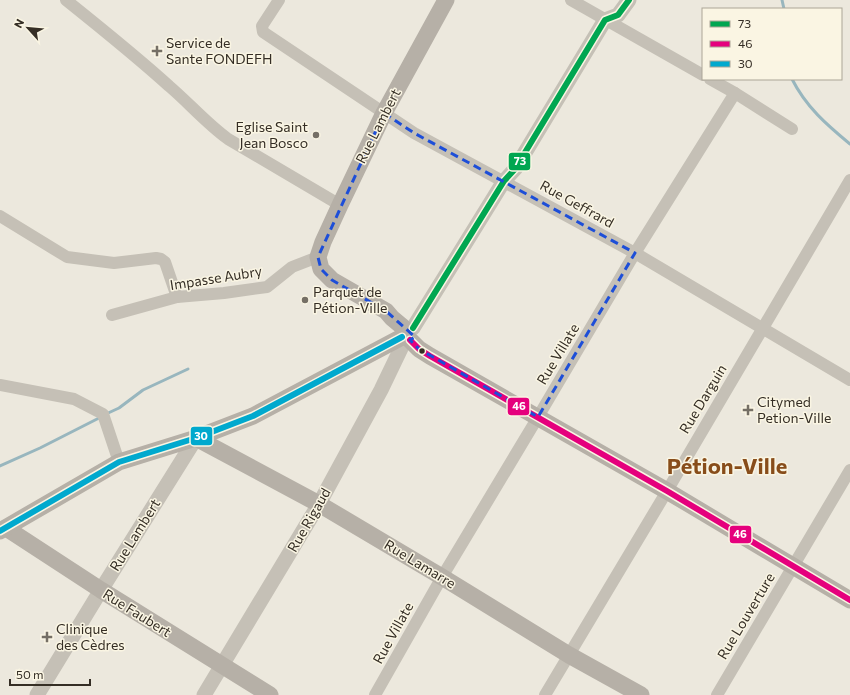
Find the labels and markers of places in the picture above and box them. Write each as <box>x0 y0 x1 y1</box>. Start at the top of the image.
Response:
place label: Service de Sante FONDEFH <box>166 34 272 67</box>
marker: Service de Sante FONDEFH <box>151 45 163 57</box>
place label: Eglise Saint Jean Bosco <box>236 118 308 151</box>
marker: Eglise Saint Jean Bosco <box>311 130 321 140</box>
place label: Parquet de Pétion-Ville <box>313 283 387 316</box>
marker: Parquet de Pétion-Ville <box>300 295 310 305</box>
unlabelled marker <box>417 346 427 356</box>
place label: Citymed Petion-Ville <box>757 393 831 426</box>
marker: Citymed Petion-Ville <box>742 404 754 416</box>
place label: Clinique des Cèdres <box>56 620 125 653</box>
marker: Clinique des Cèdres <box>41 631 53 643</box>

